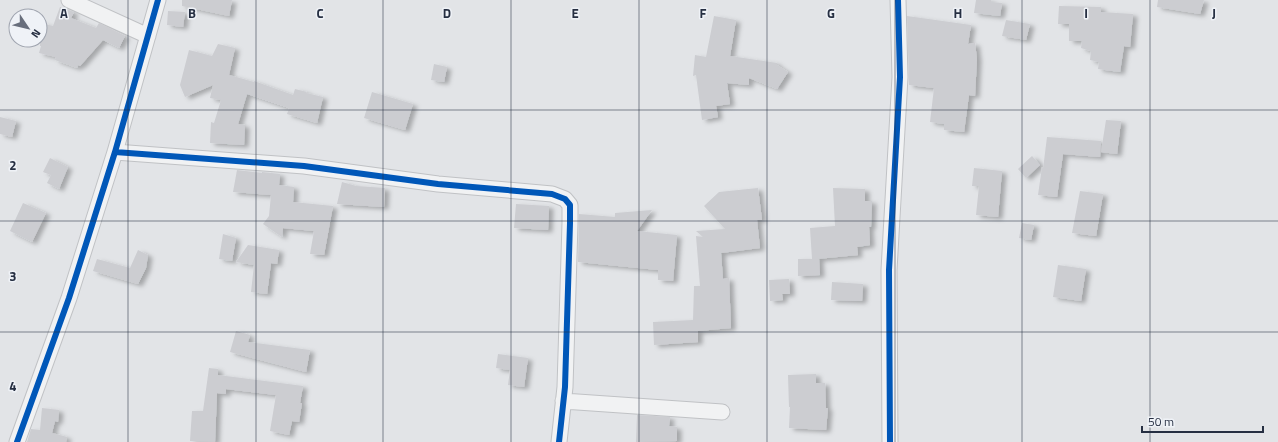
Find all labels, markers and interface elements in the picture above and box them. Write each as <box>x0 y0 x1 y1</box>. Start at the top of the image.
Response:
text: A <box>60 3 68 23</box>
text: B <box>188 3 196 23</box>
text: C <box>316 3 324 23</box>
text: D <box>443 3 451 23</box>
text: E <box>571 3 579 23</box>
text: F <box>700 3 707 23</box>
text: G <box>827 3 835 23</box>
text: H <box>954 3 962 23</box>
text: I <box>1084 3 1088 23</box>
text: J <box>1212 3 1216 23</box>
north arrow <box>8 8 48 48</box>
text: N <box>27 26 45 41</box>
text: 2 <box>9 155 17 175</box>
text: 3 <box>9 266 17 286</box>
text: 4 <box>9 376 17 396</box>
scale bar <box>1142 408 1263 434</box>
text: 50 m <box>1148 412 1174 431</box>

